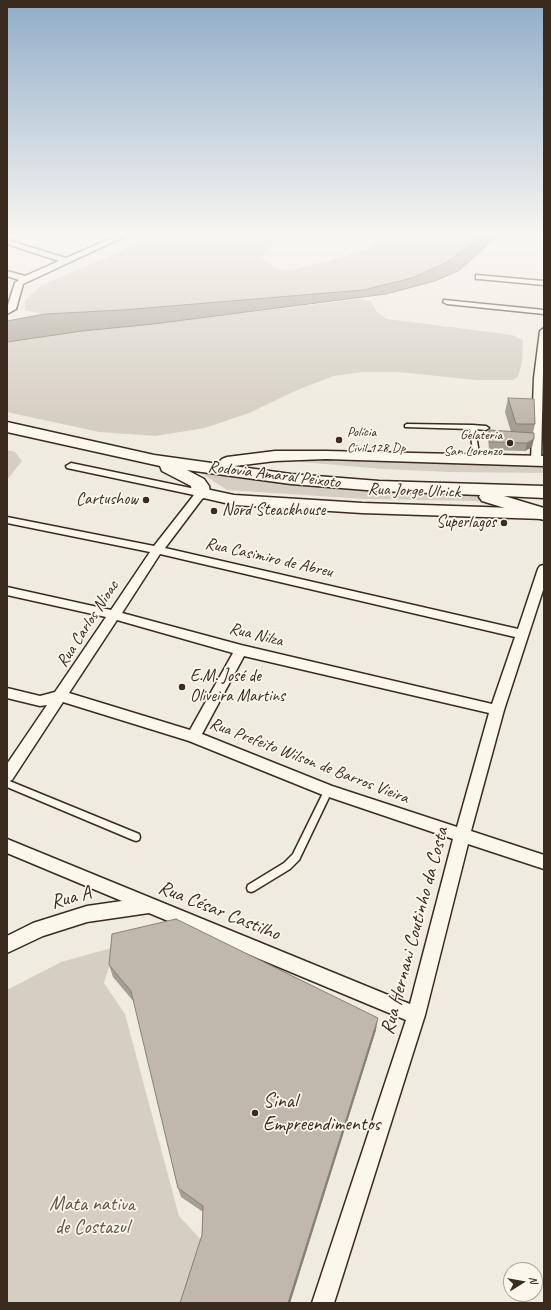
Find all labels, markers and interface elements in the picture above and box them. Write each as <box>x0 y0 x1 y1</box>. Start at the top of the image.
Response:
place label: Polícia Civil 128 Dp <box>347 424 405 456</box>
place label: Gelateria San Lorenzo <box>443 427 502 460</box>
marker: Polícia Civil 128 Dp <box>334 435 344 445</box>
marker: Gelateria San Lorenzo <box>505 438 515 448</box>
street label: Rodovia Amaral Peixoto <box>207 457 341 493</box>
street label: Rua Jorge Ulrick <box>368 479 460 503</box>
place label: Cartushow <box>76 490 138 510</box>
marker: Cartushow <box>141 495 151 505</box>
place label: Nord Steackhouse <box>222 501 325 521</box>
marker: Nord Steackhouse <box>209 506 219 516</box>
place label: Superlagos <box>436 513 496 533</box>
marker: Superlagos <box>499 518 509 528</box>
street label: Rua Casimiro de Abreu <box>203 533 335 583</box>
street label: Rua Carlos Nioac <box>53 577 123 671</box>
street label: Rua Nilza <box>227 619 285 651</box>
place label: E.M. José de Oliveira Martins <box>190 667 285 707</box>
marker: E.M. José de Oliveira Martins <box>177 682 187 692</box>
street label: Rua Prefeito Wilson de Barros Vieira <box>207 714 411 808</box>
street label: Rua Hernani Coutinho da Costa <box>376 825 454 1037</box>
street label: Rua César Castilho <box>155 876 283 946</box>
street label: Rua A <box>48 881 94 915</box>
place label: Sinal Empreendimentos <box>263 1090 380 1137</box>
marker: Sinal Empreendimentos <box>250 1108 260 1118</box>
park label: Mata nativa de Costazul <box>49 1193 135 1240</box>
north arrow <box>503 1262 543 1302</box>
text: N <box>526 1275 541 1285</box>

